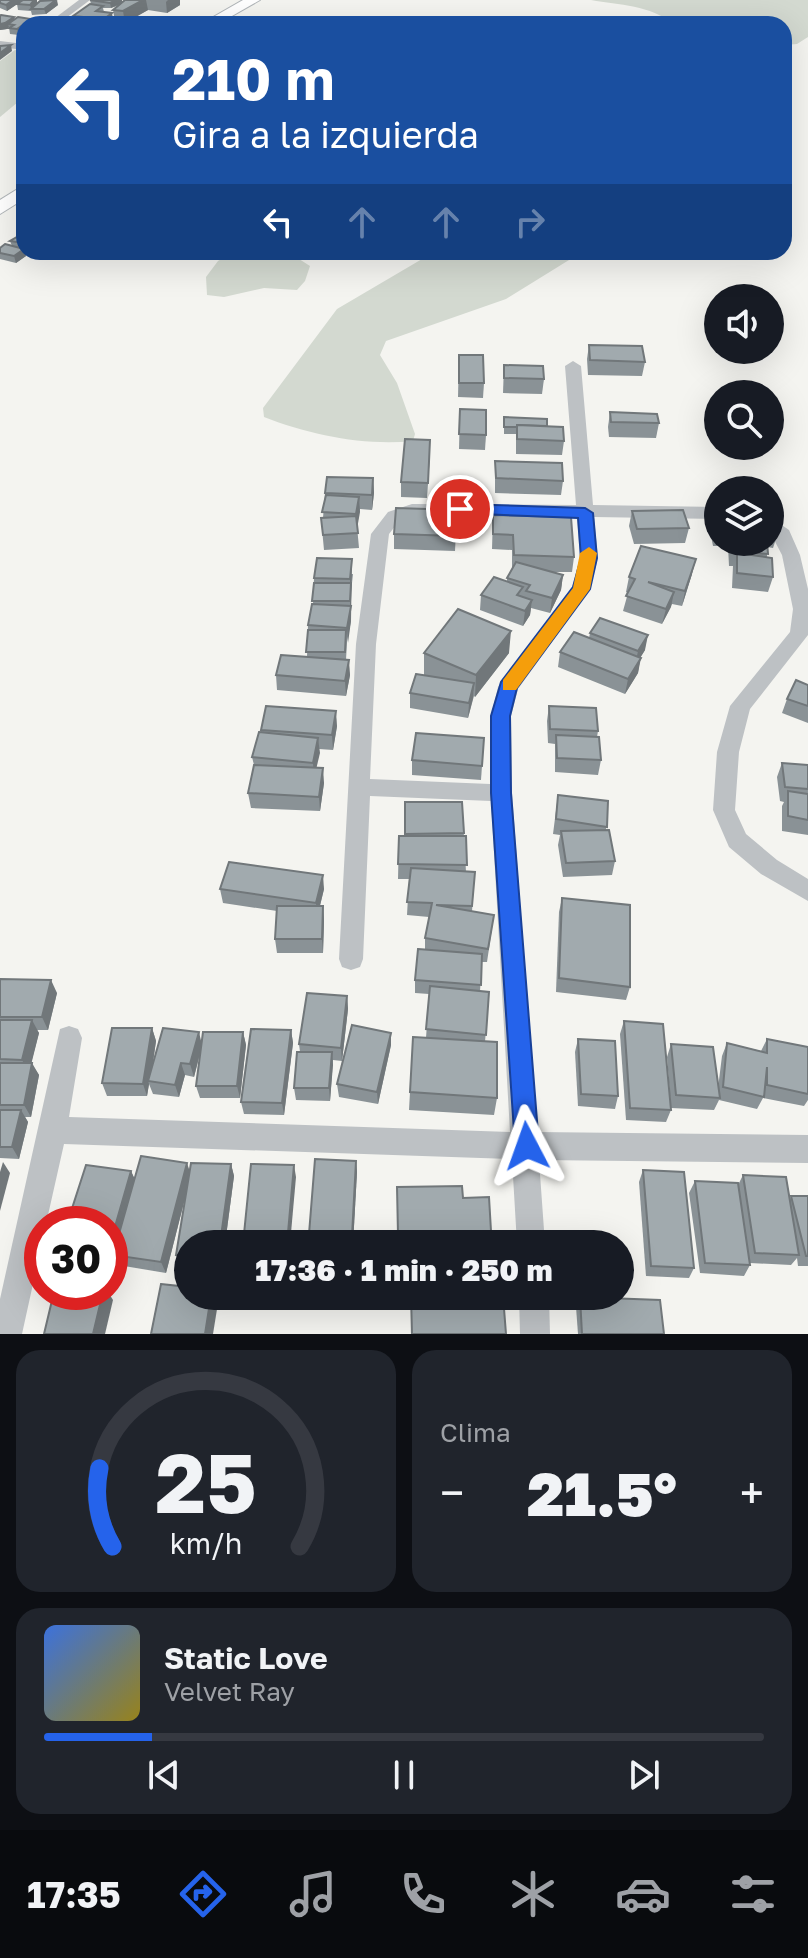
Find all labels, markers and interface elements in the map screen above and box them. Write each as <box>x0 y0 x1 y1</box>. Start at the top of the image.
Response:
text: 210 m <box>172 45 334 112</box>
icon: left <box>40 48 144 152</box>
text: Gira a la izquierda <box>172 113 479 156</box>
icon: left <box>256 200 300 244</box>
icon: ahead <box>340 200 384 244</box>
icon: ahead <box>424 200 468 244</box>
icon: right <box>508 200 552 244</box>
map controls <box>704 284 784 556</box>
button: sound <box>704 284 784 364</box>
button: search <box>704 380 784 460</box>
pin <box>426 475 494 543</box>
button: layers <box>704 476 784 556</box>
icon: arrive <box>438 487 482 531</box>
position arrow <box>485 1104 569 1188</box>
speed limit sign: 30 <box>24 1206 128 1310</box>
text: 17:36 · 1 min · 250 m <box>255 1252 553 1288</box>
text: Clima <box>440 1417 511 1448</box>
text: 25 <box>155 1431 257 1531</box>
text: 21.5° <box>527 1457 677 1529</box>
text: − <box>440 1466 464 1519</box>
text: + <box>740 1466 764 1519</box>
text: km/h <box>170 1526 242 1560</box>
text: Static Love <box>164 1640 328 1676</box>
text: Velvet Ray <box>164 1676 295 1707</box>
icon: previous <box>142 1753 186 1797</box>
icon: pause <box>382 1753 426 1797</box>
icon: next <box>622 1753 666 1797</box>
icon: directions <box>175 1866 231 1922</box>
icon: music <box>285 1866 341 1922</box>
icon: phone <box>395 1866 451 1922</box>
icon: climate <box>505 1866 561 1922</box>
icon: car <box>615 1866 671 1922</box>
icon: filters <box>725 1866 781 1922</box>
text: 17:35 <box>27 1873 121 1916</box>

